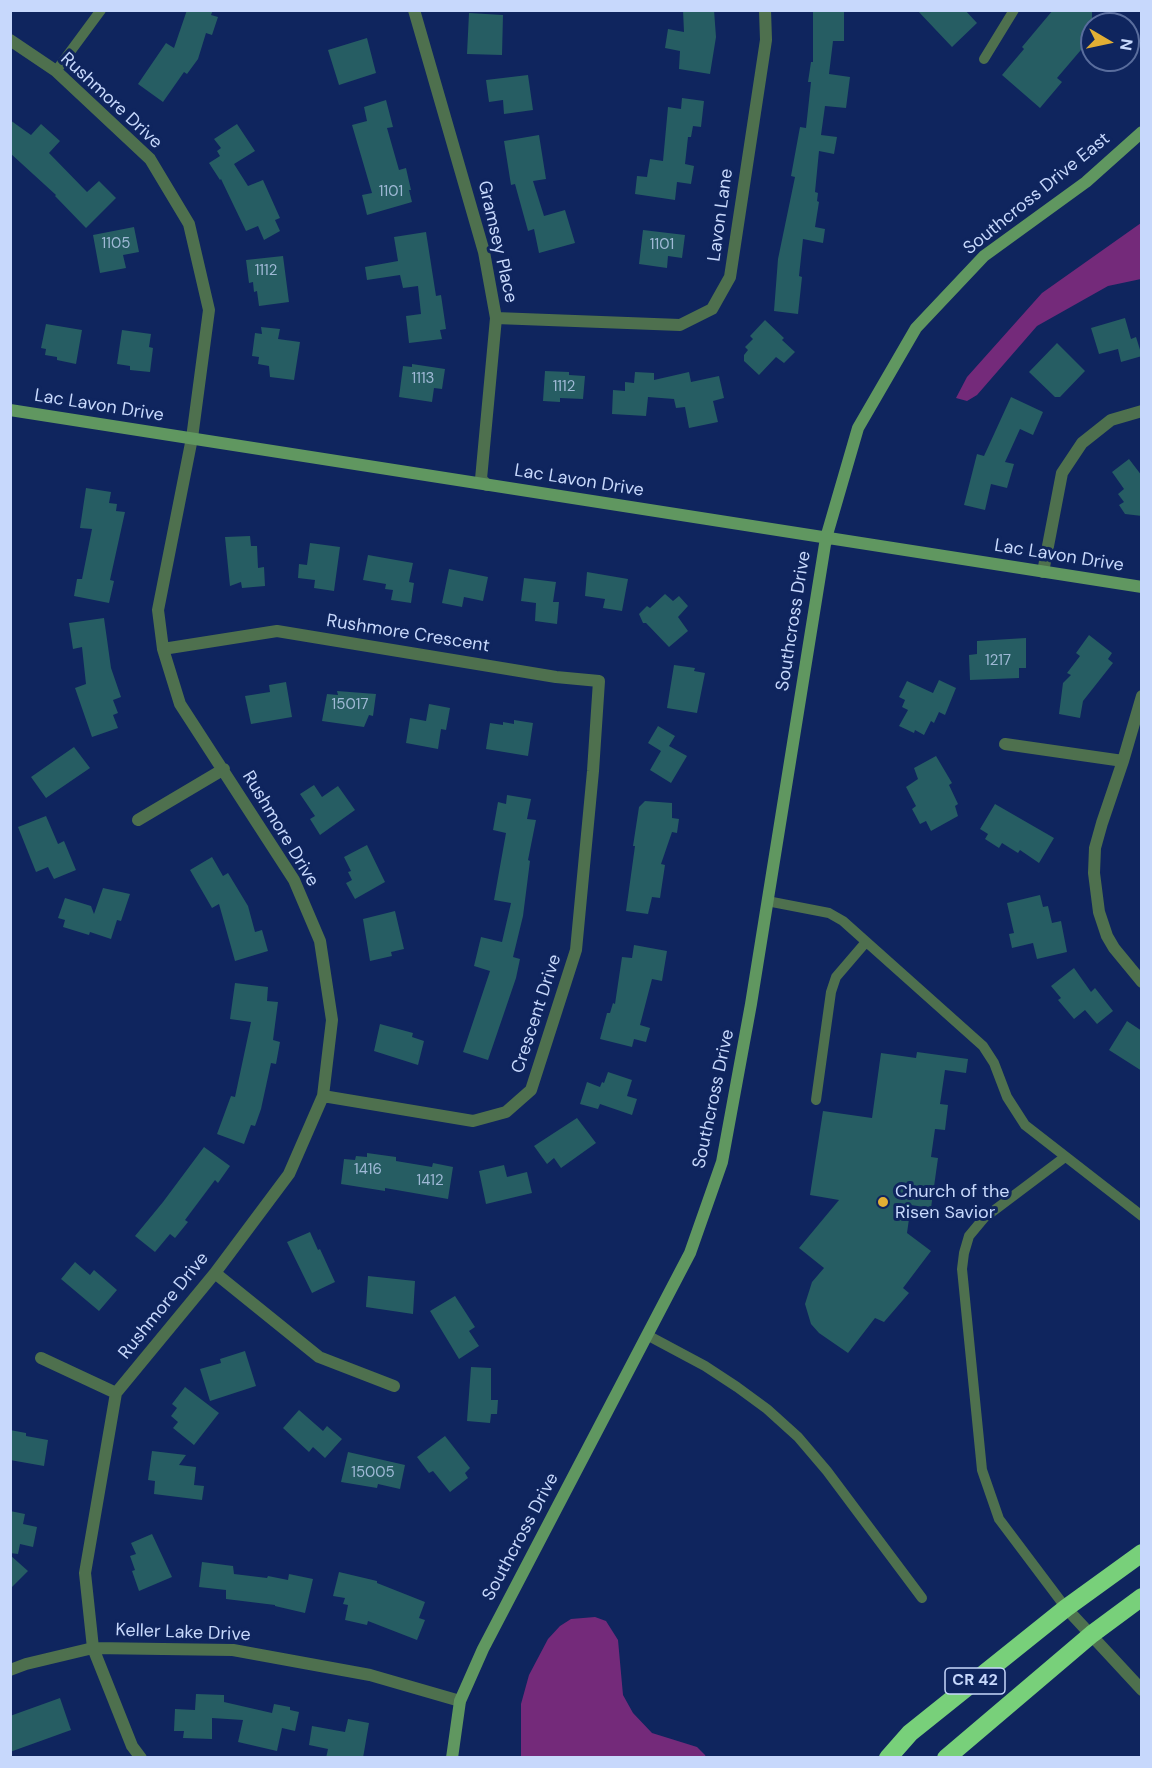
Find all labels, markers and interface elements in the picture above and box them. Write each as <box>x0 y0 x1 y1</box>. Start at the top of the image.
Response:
north arrow <box>1080 12 1140 72</box>
text: N <box>1115 37 1138 52</box>
street label: Rushmore Drive <box>56 48 166 154</box>
street label: Southcross Drive East <box>959 128 1115 260</box>
street label: Lavon Lane <box>704 167 738 263</box>
street label: Gramsey Place <box>472 179 522 305</box>
house number: 1101 <box>379 183 403 201</box>
house number: 1105 <box>102 235 130 253</box>
house number: 1101 <box>650 236 674 254</box>
house number: 1112 <box>255 262 277 280</box>
house number: 1113 <box>412 370 434 388</box>
house number: 1112 <box>553 378 575 396</box>
street label: Lac Lavon Drive <box>33 385 165 427</box>
street label: Lac Lavon Drive <box>513 460 645 502</box>
street label: Lac Lavon Drive <box>993 535 1125 577</box>
street label: Southcross Drive <box>772 549 816 693</box>
street label: Rushmore Crescent <box>325 610 491 658</box>
house number: 1217 <box>985 652 1011 670</box>
house number: 15017 <box>332 696 368 714</box>
street label: Rushmore Drive <box>237 767 323 891</box>
street label: Crescent Drive <box>508 952 566 1076</box>
street label: Southcross Drive <box>689 1027 739 1171</box>
house number: 1416 <box>354 1161 382 1179</box>
house number: 1412 <box>416 1172 444 1190</box>
place label: Church of the Risen Savior <box>895 1181 1010 1224</box>
marker: Church of the Risen Savior <box>876 1195 890 1209</box>
street label: Rushmore Drive <box>114 1248 214 1364</box>
house number: 15005 <box>351 1464 395 1482</box>
street label: Southcross Drive <box>478 1469 564 1605</box>
street label: Keller Lake Drive <box>115 1620 251 1646</box>
road number: CR 42 <box>945 1668 1005 1694</box>

